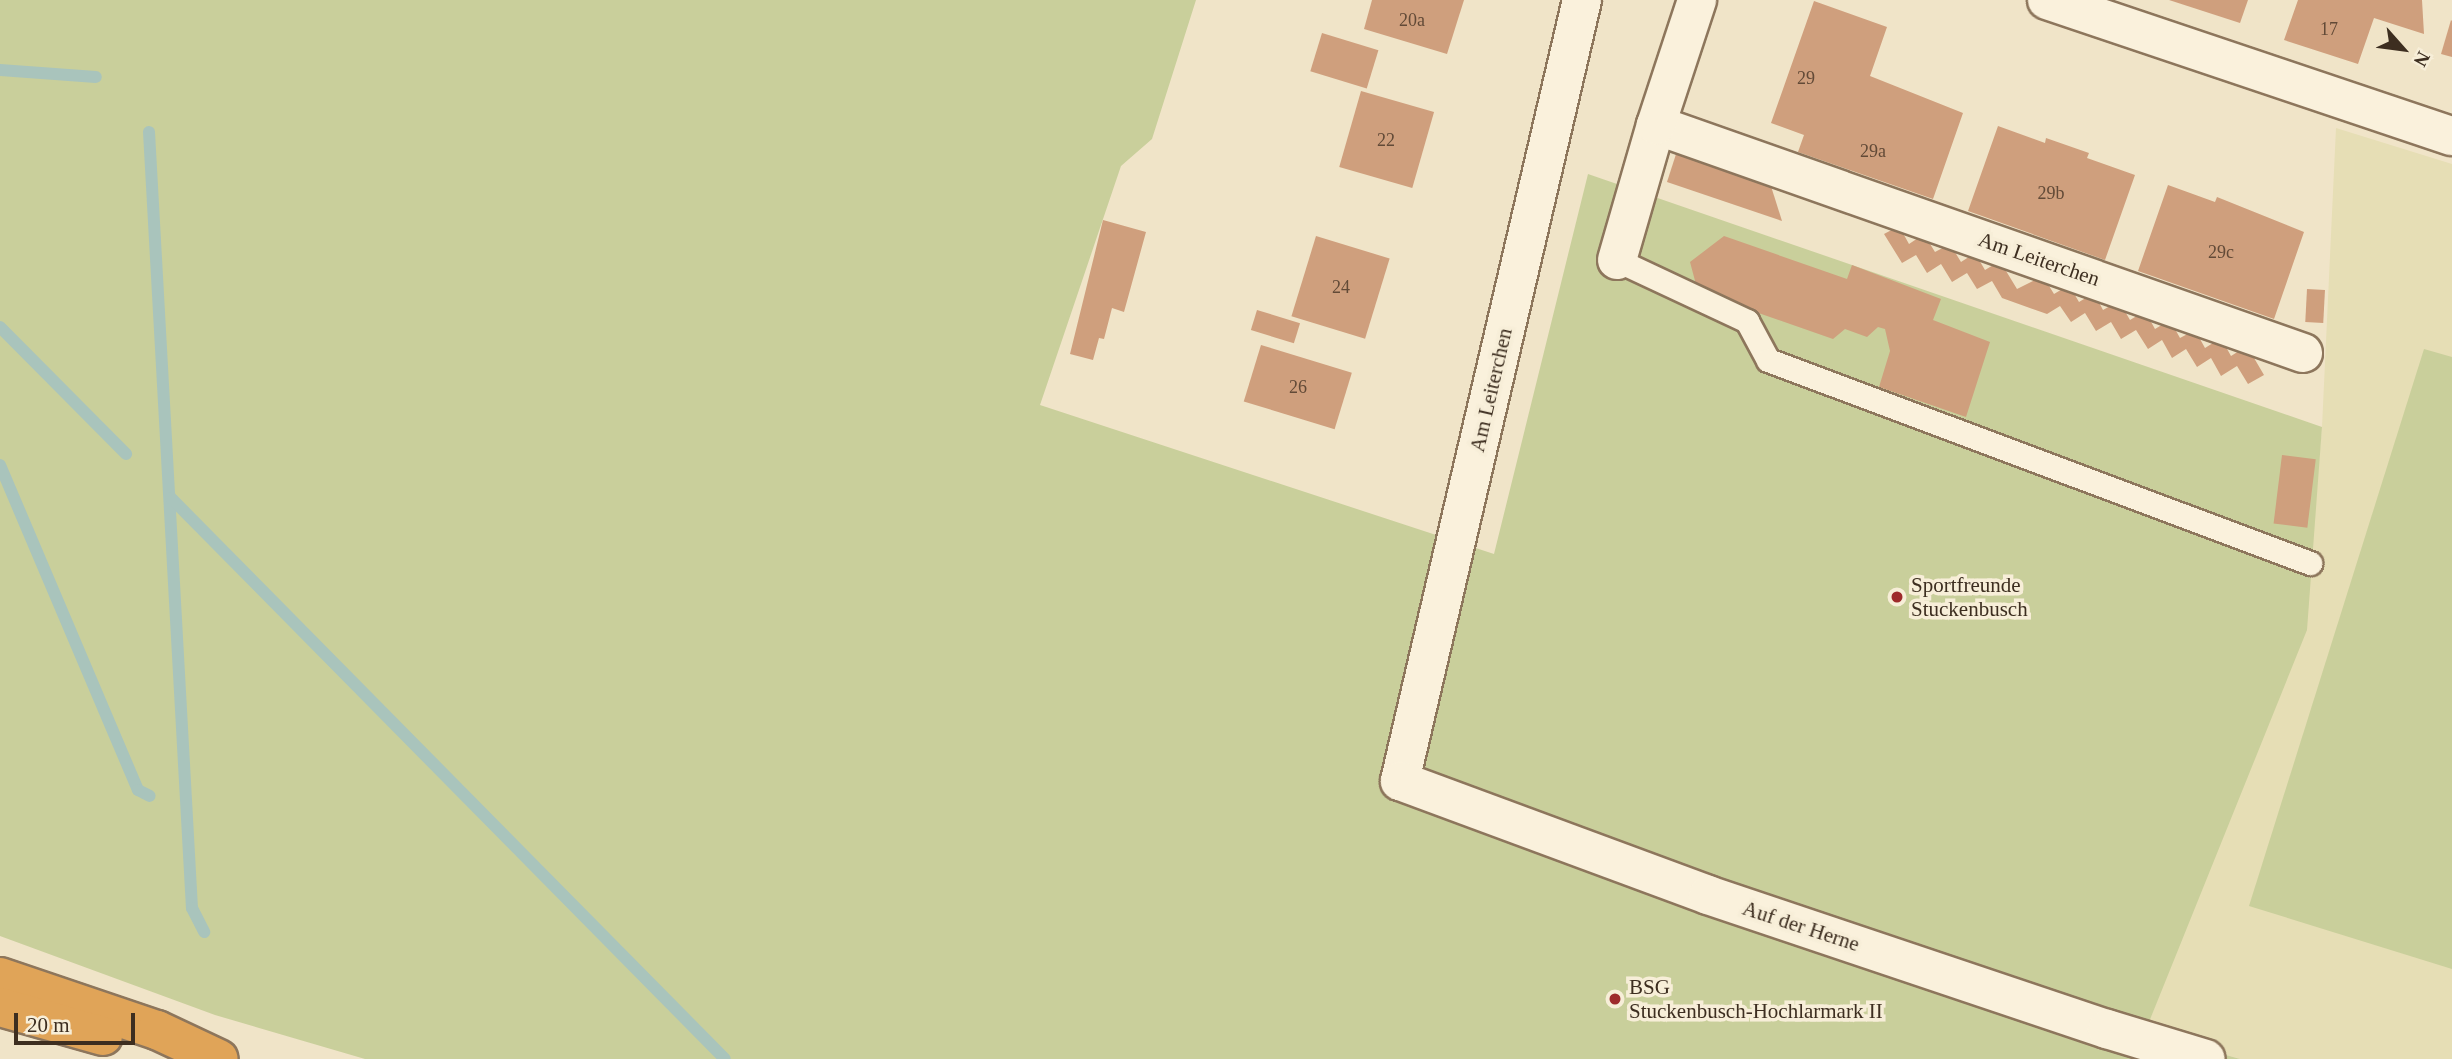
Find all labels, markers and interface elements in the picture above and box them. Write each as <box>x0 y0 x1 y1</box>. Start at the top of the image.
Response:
house number: 20a <box>1399 9 1425 31</box>
north arrow <box>2368 14 2438 84</box>
house number: 17 <box>2320 18 2338 40</box>
text: N <box>2409 48 2434 70</box>
house number: 29 <box>1797 67 1815 89</box>
house number: 22 <box>1377 129 1395 151</box>
house number: 29a <box>1860 140 1886 162</box>
house number: 29b <box>2038 182 2064 204</box>
street label: Am Leiterchen <box>1975 226 2103 292</box>
house number: 29c <box>2208 241 2234 263</box>
house number: 24 <box>1332 276 1350 298</box>
street label: Am Leiterchen <box>1464 326 1518 454</box>
house number: 26 <box>1289 376 1307 398</box>
place label: Sportfreunde Stuckenbusch <box>1911 572 2028 622</box>
marker: Sportfreunde Stuckenbusch <box>1889 589 1905 605</box>
street label: Auf der Herne <box>1739 895 1863 957</box>
place label: BSG Stuckenbusch-Hochlarmark II <box>1629 974 1883 1024</box>
marker: BSG Stuckenbusch-Hochlarmark II <box>1607 991 1623 1007</box>
scale bar <box>18 1000 138 1044</box>
text: 20 m <box>27 1013 70 1037</box>

